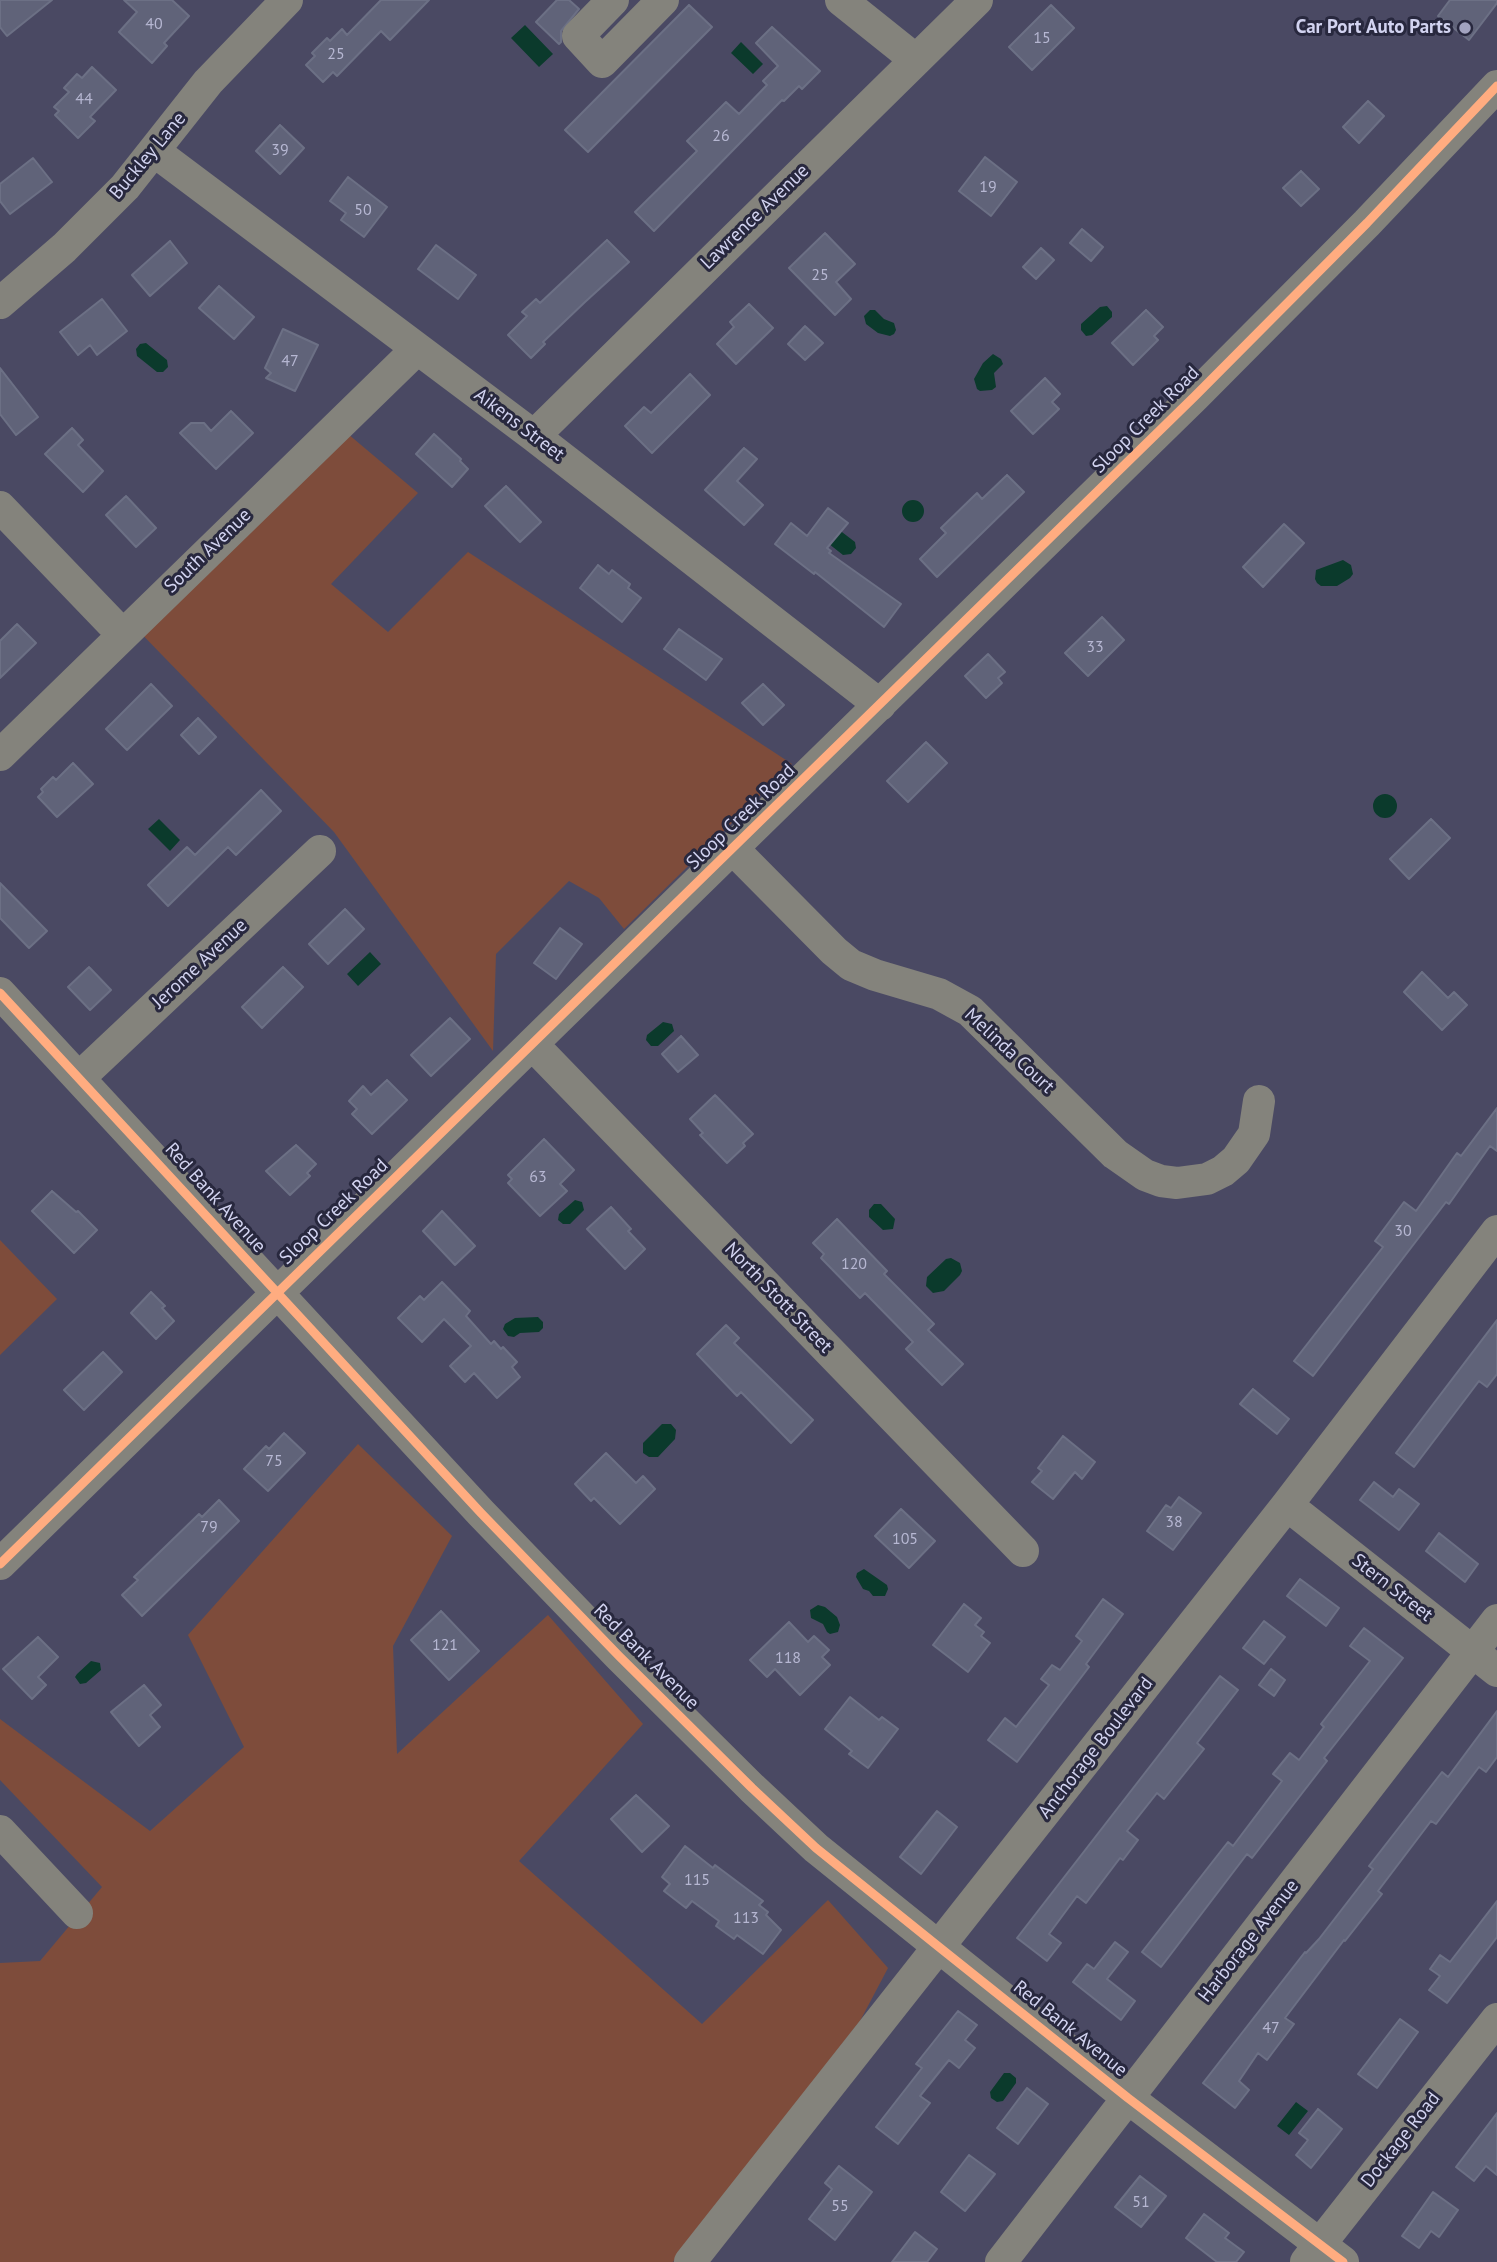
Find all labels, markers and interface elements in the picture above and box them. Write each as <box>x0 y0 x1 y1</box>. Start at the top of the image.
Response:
house number: 40 <box>145 14 163 34</box>
place label: Car Port Auto Parts <box>1296 17 1451 39</box>
marker: Car Port Auto Parts <box>1457 20 1473 36</box>
house number: 15 <box>1033 28 1051 48</box>
house number: 25 <box>327 44 345 64</box>
house number: 44 <box>75 89 93 109</box>
street label: Buckley Lane <box>105 108 191 204</box>
house number: 26 <box>712 126 730 146</box>
house number: 39 <box>271 140 289 160</box>
street label: Lawrence Avenue <box>696 160 814 274</box>
house number: 19 <box>979 177 997 197</box>
house number: 50 <box>354 200 372 220</box>
house number: 25 <box>811 265 829 285</box>
house number: 47 <box>281 351 299 371</box>
street label: Sloop Creek Road <box>1088 362 1204 478</box>
street label: Aikens Street <box>470 384 568 466</box>
street label: South Avenue <box>160 504 256 598</box>
house number: 33 <box>1086 637 1104 657</box>
street label: Sloop Creek Road <box>682 760 800 874</box>
street label: Jerome Avenue <box>148 914 252 1014</box>
street label: Melinda Court <box>959 1004 1059 1098</box>
street label: Red Bank Avenue <box>160 1138 270 1258</box>
street label: Sloop Creek Road <box>275 1155 393 1269</box>
house number: 63 <box>529 1167 547 1187</box>
house number: 30 <box>1394 1221 1412 1241</box>
street label: North Stott Street <box>719 1238 837 1358</box>
house number: 120 <box>841 1254 867 1274</box>
house number: 75 <box>265 1451 283 1471</box>
house number: 38 <box>1165 1512 1183 1532</box>
house number: 79 <box>200 1517 218 1537</box>
house number: 105 <box>892 1529 918 1549</box>
street label: Stern Street <box>1347 1549 1437 1627</box>
street label: Red Bank Avenue <box>589 1600 703 1714</box>
house number: 121 <box>432 1635 458 1655</box>
house number: 118 <box>775 1648 801 1668</box>
street label: Anchorage Boulevard <box>1034 1673 1158 1823</box>
house number: 115 <box>684 1870 710 1890</box>
street label: Harborage Avenue <box>1194 1875 1304 2007</box>
house number: 113 <box>733 1908 759 1928</box>
street label: Red Bank Avenue <box>1009 1976 1131 2082</box>
house number: 47 <box>1262 2018 1280 2038</box>
street label: Dockage Road <box>1357 2088 1445 2192</box>
house number: 51 <box>1132 2192 1150 2212</box>
house number: 55 <box>831 2196 849 2216</box>

